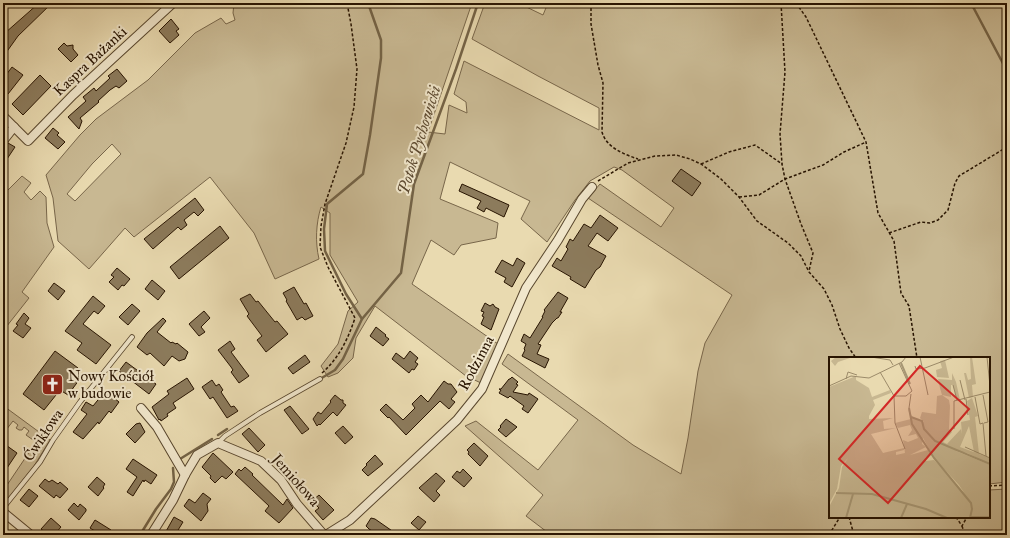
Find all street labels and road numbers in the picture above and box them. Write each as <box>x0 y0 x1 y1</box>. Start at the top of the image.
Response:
street label: Kaspra Bażanki <box>50 22 130 100</box>
street label: Rodzinna <box>454 332 498 393</box>
street label: Ćwikłowa <box>18 404 67 464</box>
street label: Jemiołowa <box>266 448 324 511</box>

